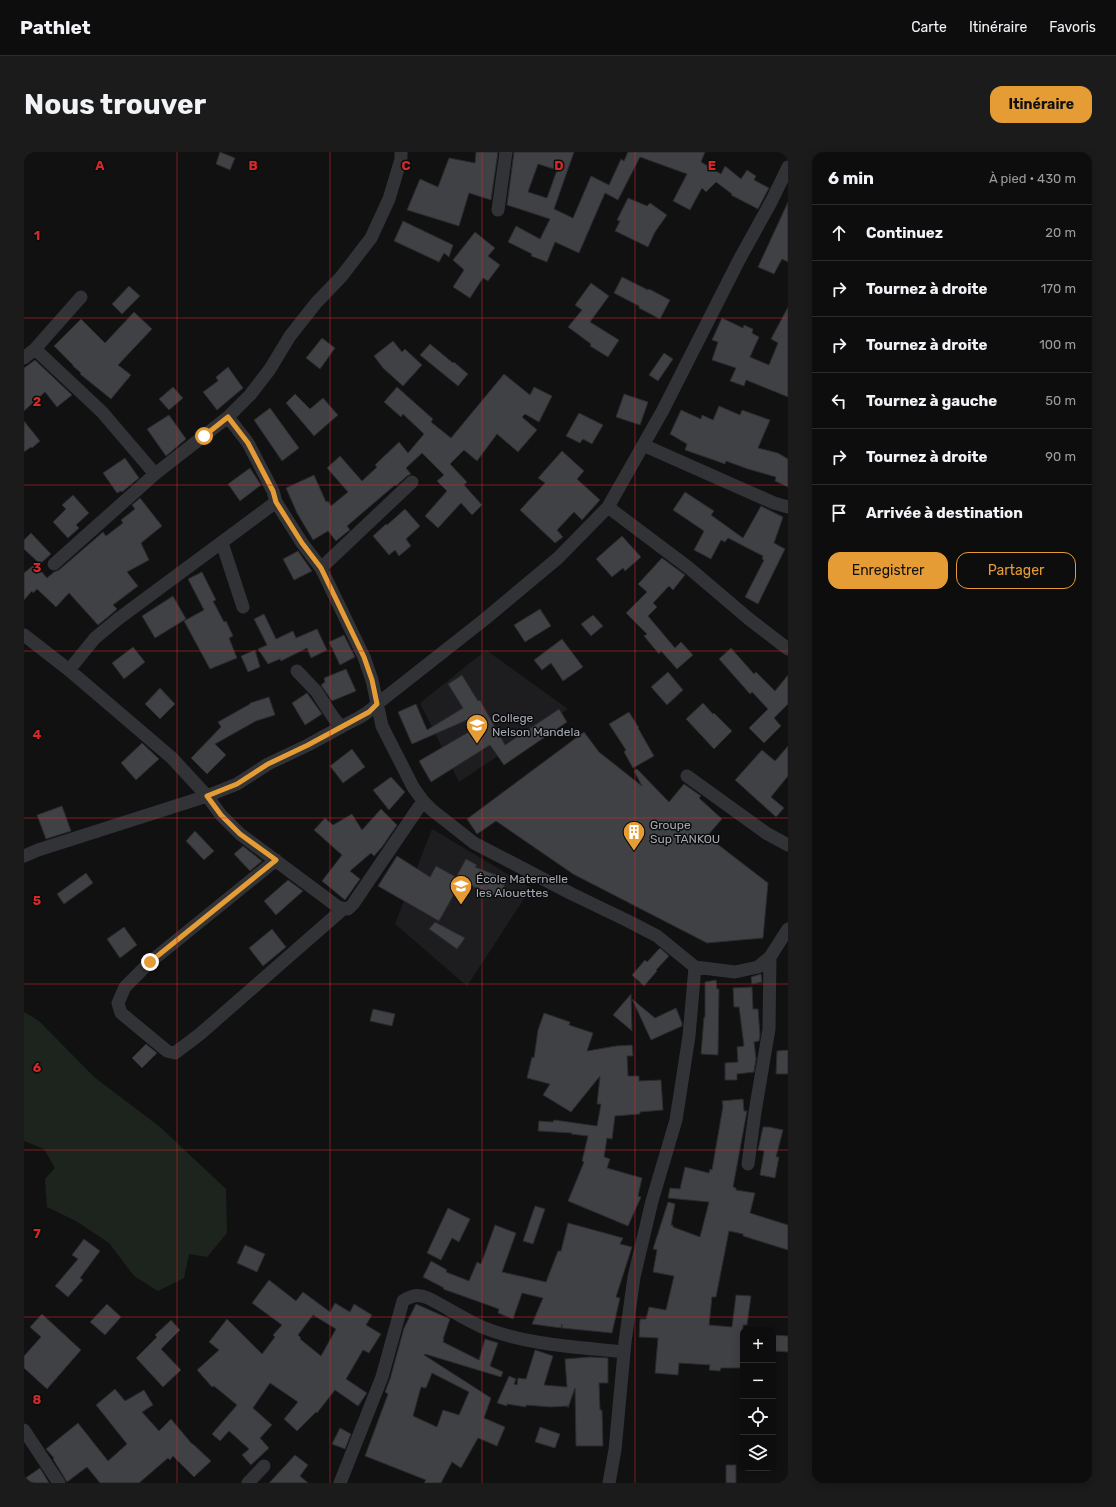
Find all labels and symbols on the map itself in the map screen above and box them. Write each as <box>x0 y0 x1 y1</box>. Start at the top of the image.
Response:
text: A <box>95 158 105 173</box>
text: B <box>248 158 258 173</box>
text: C <box>401 158 411 173</box>
text: D <box>554 158 564 173</box>
text: E <box>708 158 716 173</box>
text: 1 <box>34 228 40 243</box>
text: 2 <box>33 394 41 409</box>
route start <box>195 427 213 445</box>
text: 3 <box>33 560 42 575</box>
place label: College Nelson Mandela <box>492 711 580 739</box>
school or university icon: College Nelson Mandela <box>464 712 490 745</box>
text: 4 <box>33 727 42 742</box>
place label: Groupe Sup TANKOU <box>650 818 720 846</box>
building icon: Groupe Sup TANKOU <box>621 819 647 852</box>
place label: École Maternelle les Alouettes <box>476 872 568 900</box>
school or university icon: École Maternelle les Alouettes <box>448 873 474 906</box>
text: 5 <box>33 893 41 908</box>
route end <box>141 953 159 971</box>
text: 6 <box>33 1060 42 1075</box>
text: 7 <box>33 1226 41 1241</box>
text: 8 <box>33 1392 42 1407</box>

